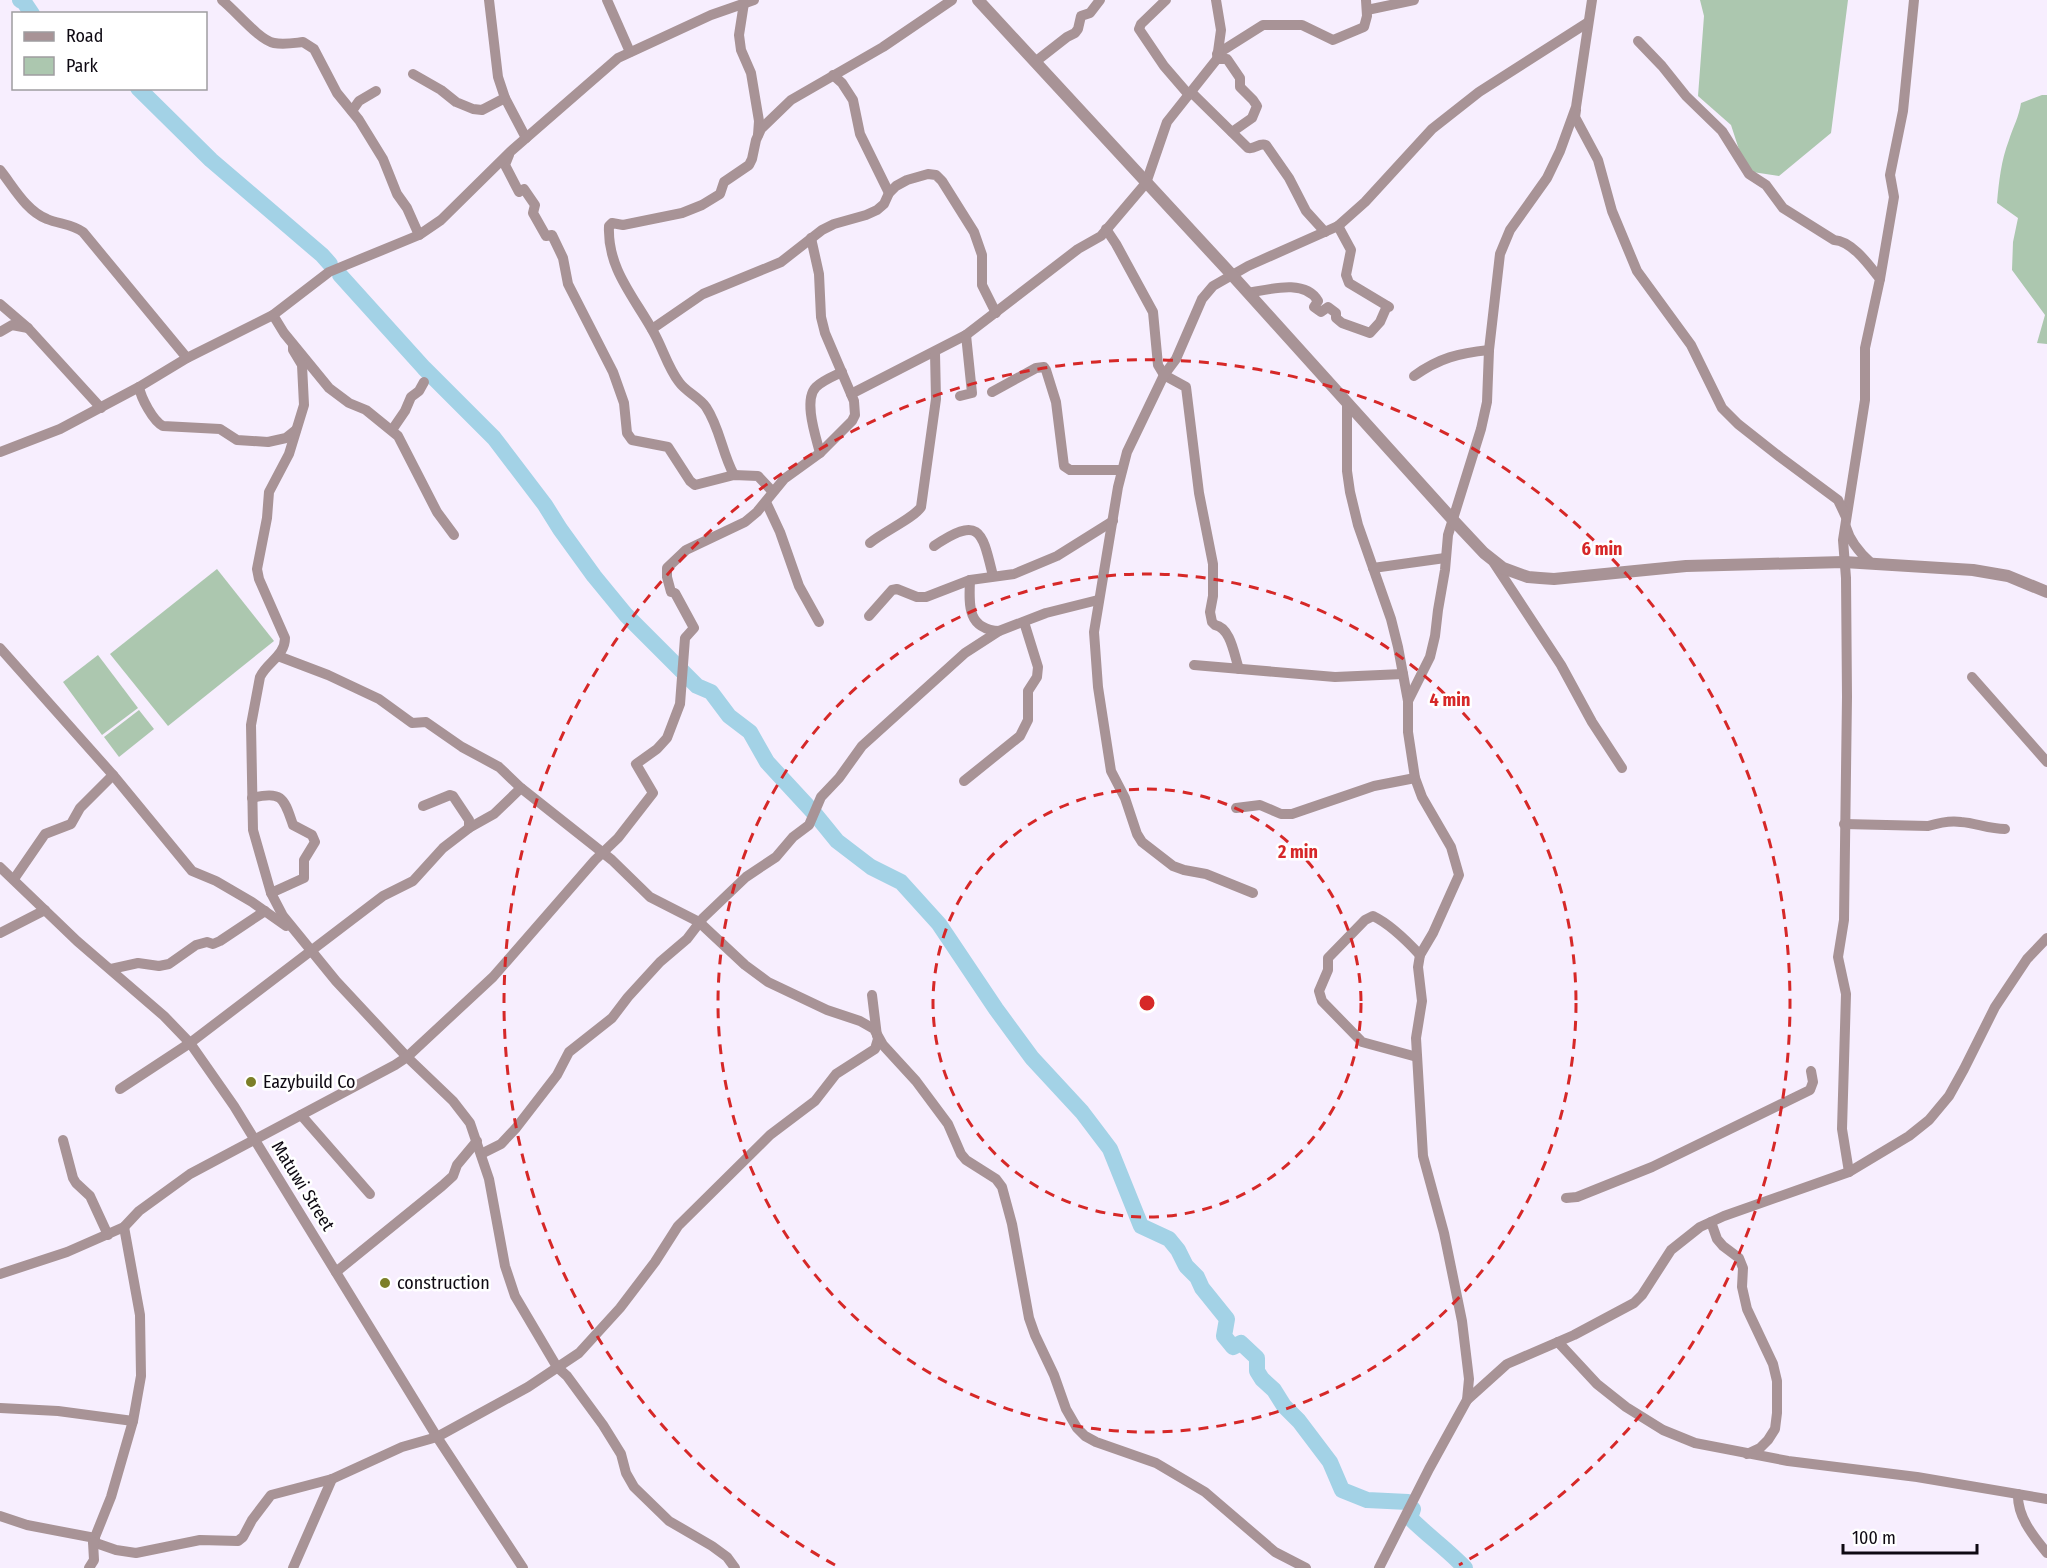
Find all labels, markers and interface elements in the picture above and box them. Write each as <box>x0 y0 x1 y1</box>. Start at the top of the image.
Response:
legend <box>12 12 207 90</box>
text: Road <box>66 25 103 47</box>
text: Park <box>66 55 99 77</box>
text: 6 min <box>1582 538 1623 560</box>
text: 4 min <box>1430 689 1470 711</box>
text: 2 min <box>1277 841 1318 863</box>
centre of rings <box>1137 993 1157 1013</box>
place label: Eazybuild Co <box>263 1071 356 1093</box>
marker: Eazybuild Co <box>244 1075 258 1089</box>
street label: Matuwi Street <box>267 1137 339 1235</box>
place label: construction <box>397 1272 490 1294</box>
marker: construction <box>378 1276 392 1290</box>
scale bar <box>1843 1517 1976 1555</box>
text: 100 m <box>1852 1527 1896 1549</box>

